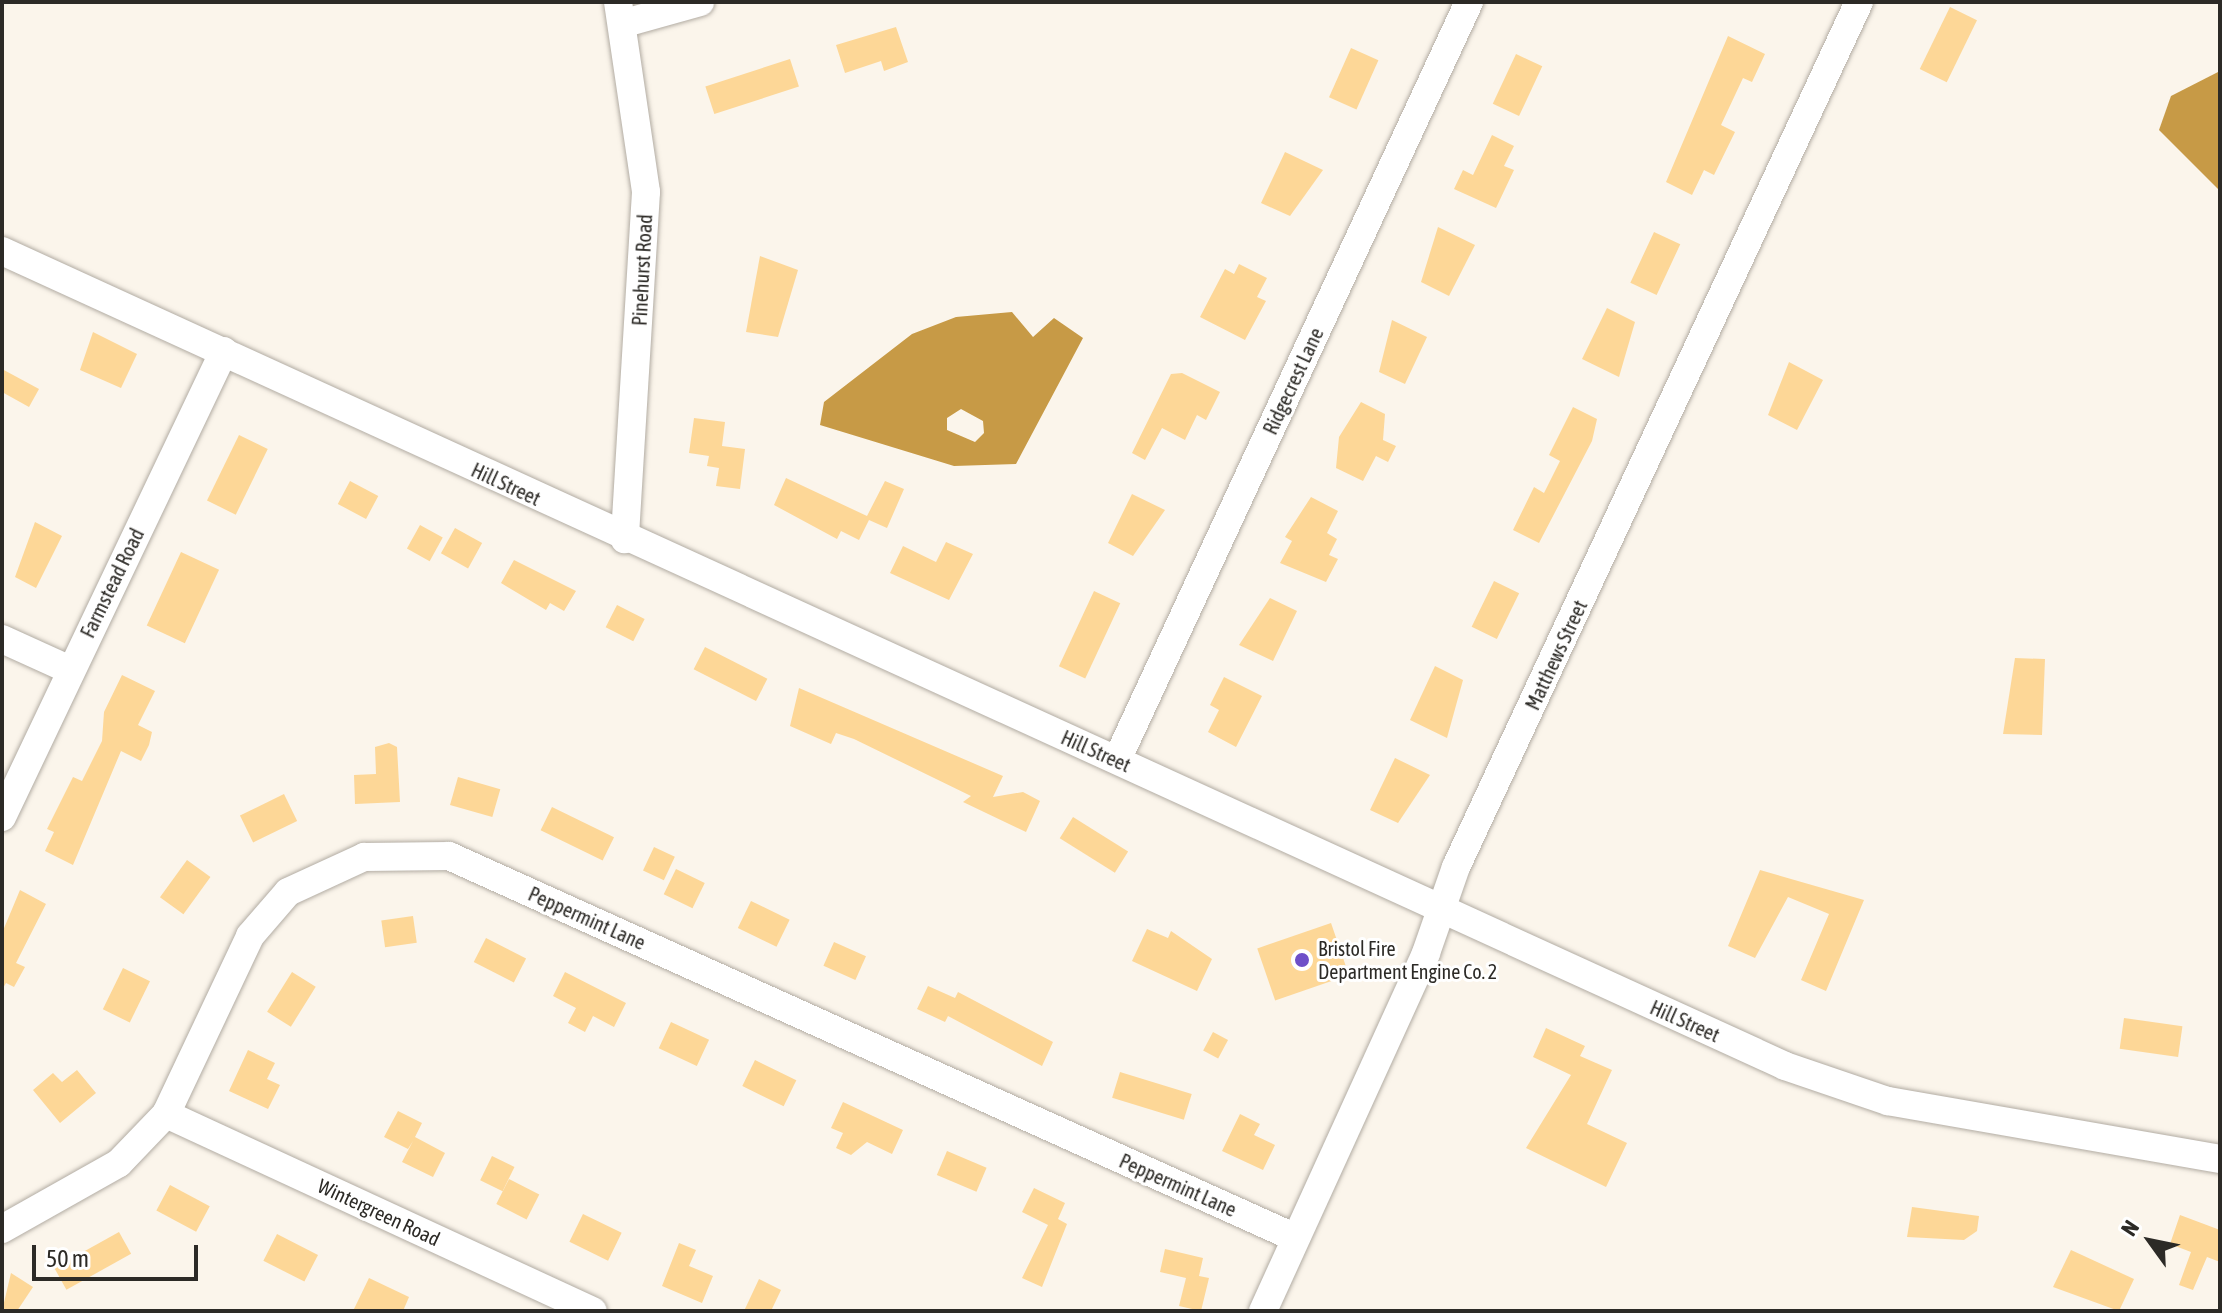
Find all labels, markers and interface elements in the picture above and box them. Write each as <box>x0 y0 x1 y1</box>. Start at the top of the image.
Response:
street label: Pinehurst Road <box>627 214 657 326</box>
street label: Ridgecrest Lane <box>1258 324 1328 438</box>
street label: Hill Street <box>468 458 544 510</box>
street label: Farmstead Road <box>75 524 149 642</box>
street label: Matthews Street <box>1520 596 1592 714</box>
street label: Hill Street <box>1058 725 1134 777</box>
street label: Peppermint Lane <box>525 881 649 955</box>
place label: Bristol Fire Department Engine Co. 2 <box>1318 936 1497 983</box>
marker: Bristol Fire Department Engine Co. 2 <box>1293 951 1311 969</box>
street label: Hill Street <box>1647 995 1723 1047</box>
street label: Peppermint Lane <box>1116 1148 1240 1222</box>
street label: Wintergreen Road <box>314 1173 444 1251</box>
north arrow <box>2110 1201 2190 1281</box>
text: N <box>2115 1215 2144 1240</box>
scale bar <box>36 1229 202 1279</box>
text: 50 m <box>46 1245 89 1272</box>

